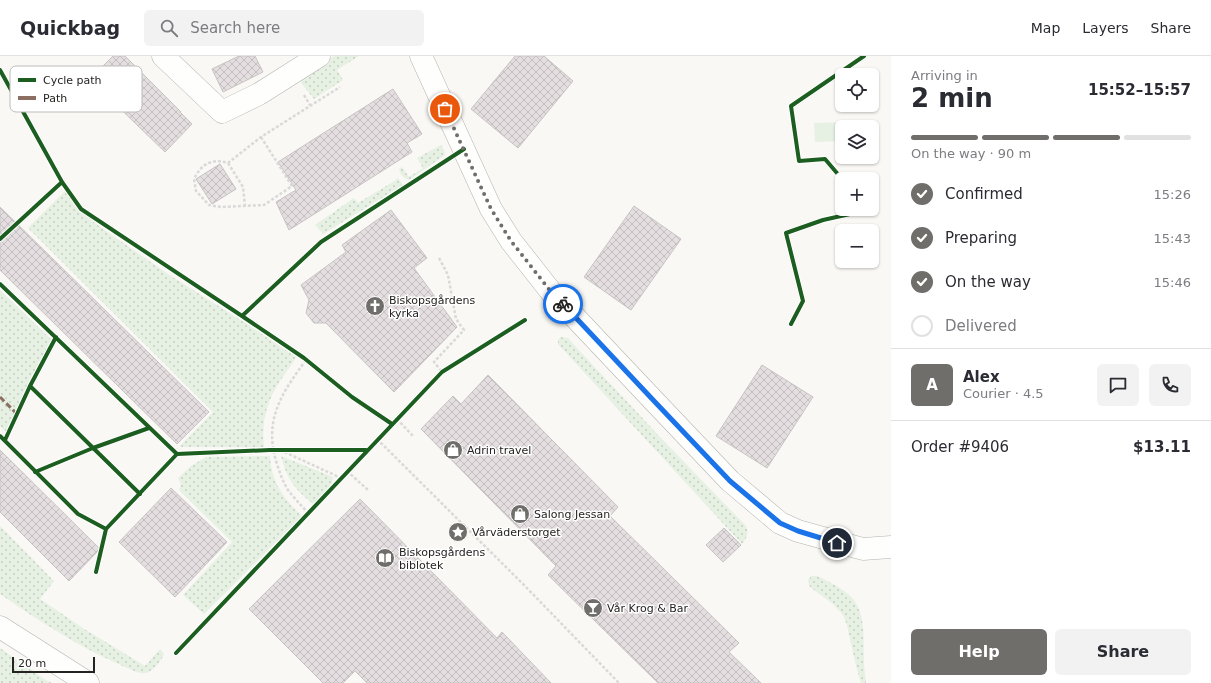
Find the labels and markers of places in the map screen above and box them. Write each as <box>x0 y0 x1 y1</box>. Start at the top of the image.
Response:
pin <box>428 92 462 126</box>
place label: Biskopsgårdens kyrka <box>389 294 476 320</box>
church icon: Biskopsgårdens kyrka <box>364 295 386 317</box>
shop icon: Adrin travel <box>442 439 464 461</box>
place label: Adrin travel <box>467 444 531 457</box>
shop icon: Salong Jessan <box>509 503 531 525</box>
place label: Salong Jessan <box>534 508 610 521</box>
place icon: Vårväderstorget <box>447 521 469 543</box>
place label: Vårväderstorget <box>472 526 561 539</box>
pin <box>820 526 854 560</box>
place label: Biskopsgårdens biblotek <box>399 546 486 572</box>
library icon: Biskopsgårdens biblotek <box>374 547 396 569</box>
bar icon: Vår Krog & Bar <box>582 597 604 619</box>
place label: Vår Krog & Bar <box>607 602 688 615</box>

